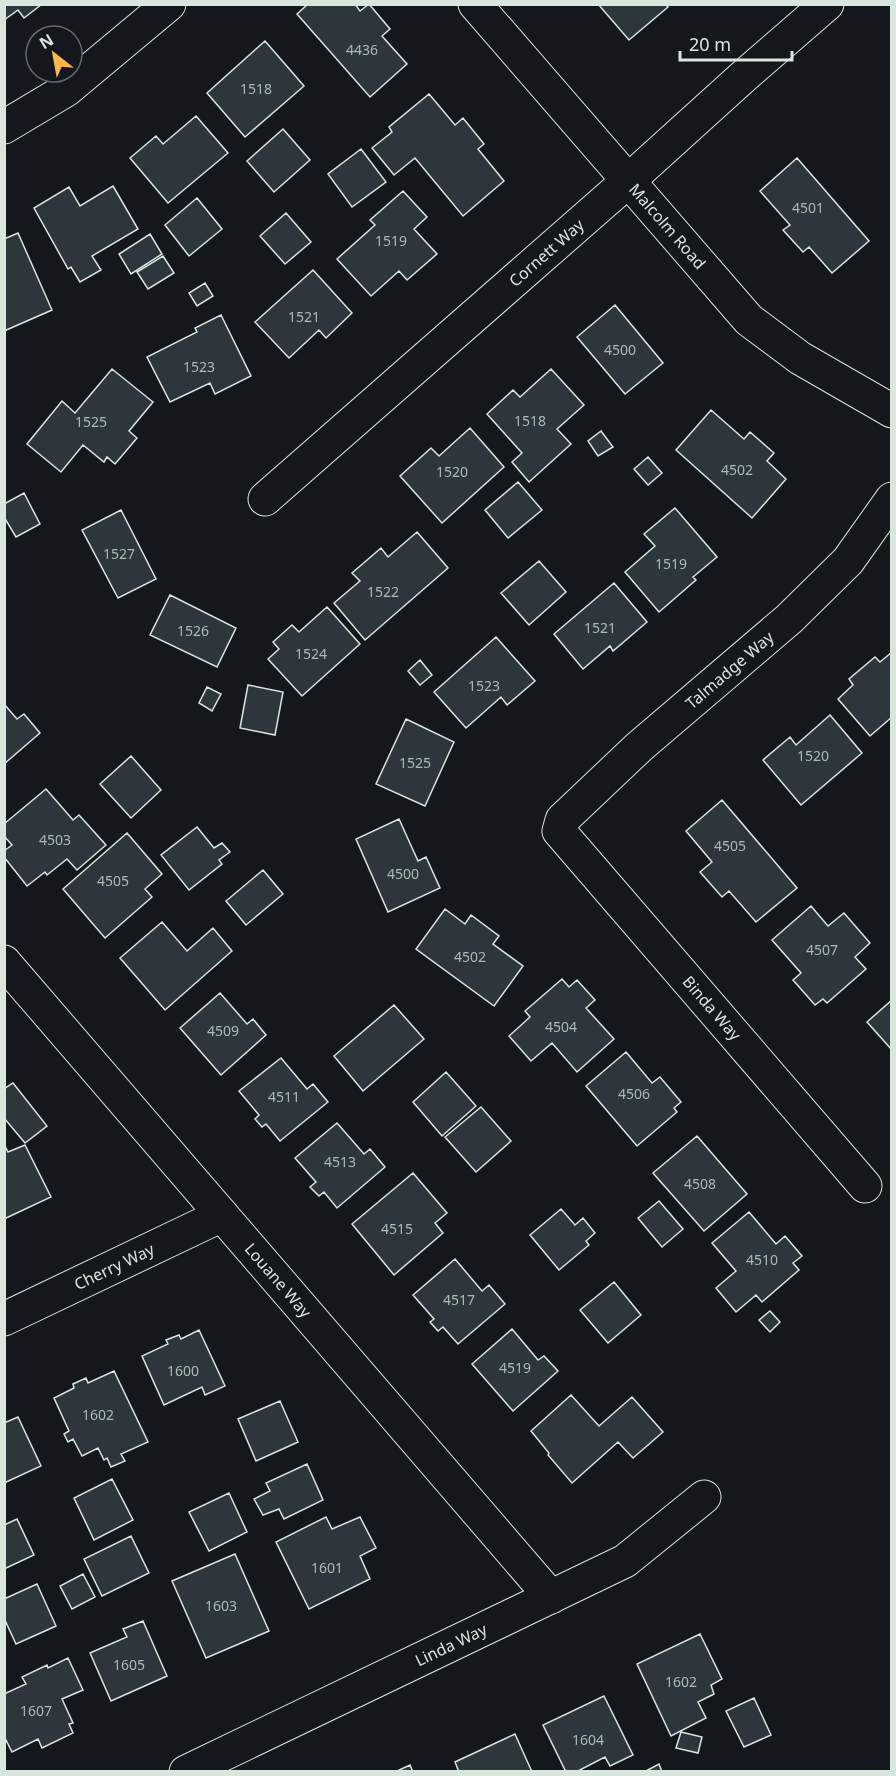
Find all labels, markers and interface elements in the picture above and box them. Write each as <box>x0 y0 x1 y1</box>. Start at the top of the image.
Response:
north arrow <box>24 24 84 84</box>
scale bar <box>680 24 792 62</box>
text: N <box>35 28 58 54</box>
text: 20 m <box>689 32 731 56</box>
house number: 4436 <box>346 40 378 59</box>
house number: 1518 <box>240 79 272 98</box>
street label: Malcolm Road <box>624 179 711 274</box>
house number: 4501 <box>792 198 824 217</box>
street label: Cornett Way <box>504 213 589 291</box>
house number: 1519 <box>375 231 407 250</box>
house number: 1521 <box>288 307 320 326</box>
house number: 4500 <box>604 340 636 359</box>
house number: 1523 <box>183 357 215 376</box>
house number: 1518 <box>514 411 546 430</box>
house number: 1525 <box>75 412 107 431</box>
house number: 4502 <box>721 460 753 479</box>
house number: 1520 <box>436 462 468 481</box>
house number: 1527 <box>103 544 135 563</box>
house number: 1519 <box>655 554 687 573</box>
house number: 1522 <box>367 582 399 601</box>
house number: 1521 <box>584 618 616 637</box>
house number: 1526 <box>177 621 209 640</box>
street label: Talmadge Way <box>681 625 779 714</box>
house number: 1524 <box>295 644 327 663</box>
house number: 1523 <box>468 676 500 695</box>
house number: 1520 <box>797 746 829 765</box>
house number: 1525 <box>399 753 431 772</box>
house number: 4503 <box>39 830 71 849</box>
house number: 4505 <box>714 836 746 855</box>
house number: 4500 <box>387 864 419 883</box>
house number: 4505 <box>97 871 129 890</box>
house number: 4507 <box>806 940 838 959</box>
house number: 4502 <box>454 947 486 966</box>
street label: Binda Way <box>678 971 747 1046</box>
house number: 4504 <box>545 1017 577 1036</box>
house number: 4509 <box>207 1021 239 1040</box>
house number: 4506 <box>618 1084 650 1103</box>
house number: 4511 <box>268 1087 300 1106</box>
house number: 4513 <box>324 1152 356 1171</box>
house number: 4508 <box>684 1174 716 1193</box>
house number: 4515 <box>381 1219 413 1238</box>
street label: Cherry Way <box>70 1238 159 1295</box>
street label: Louane Way <box>240 1238 317 1323</box>
house number: 4510 <box>746 1250 778 1269</box>
house number: 4517 <box>443 1290 475 1309</box>
house number: 4519 <box>499 1358 531 1377</box>
house number: 1600 <box>167 1361 199 1380</box>
house number: 1602 <box>82 1405 114 1424</box>
house number: 1601 <box>311 1558 343 1577</box>
house number: 1603 <box>205 1596 237 1615</box>
street label: Linda Way <box>411 1618 491 1671</box>
house number: 1605 <box>113 1655 145 1674</box>
house number: 1602 <box>665 1672 697 1691</box>
house number: 1607 <box>20 1701 52 1720</box>
house number: 1604 <box>572 1730 604 1749</box>

